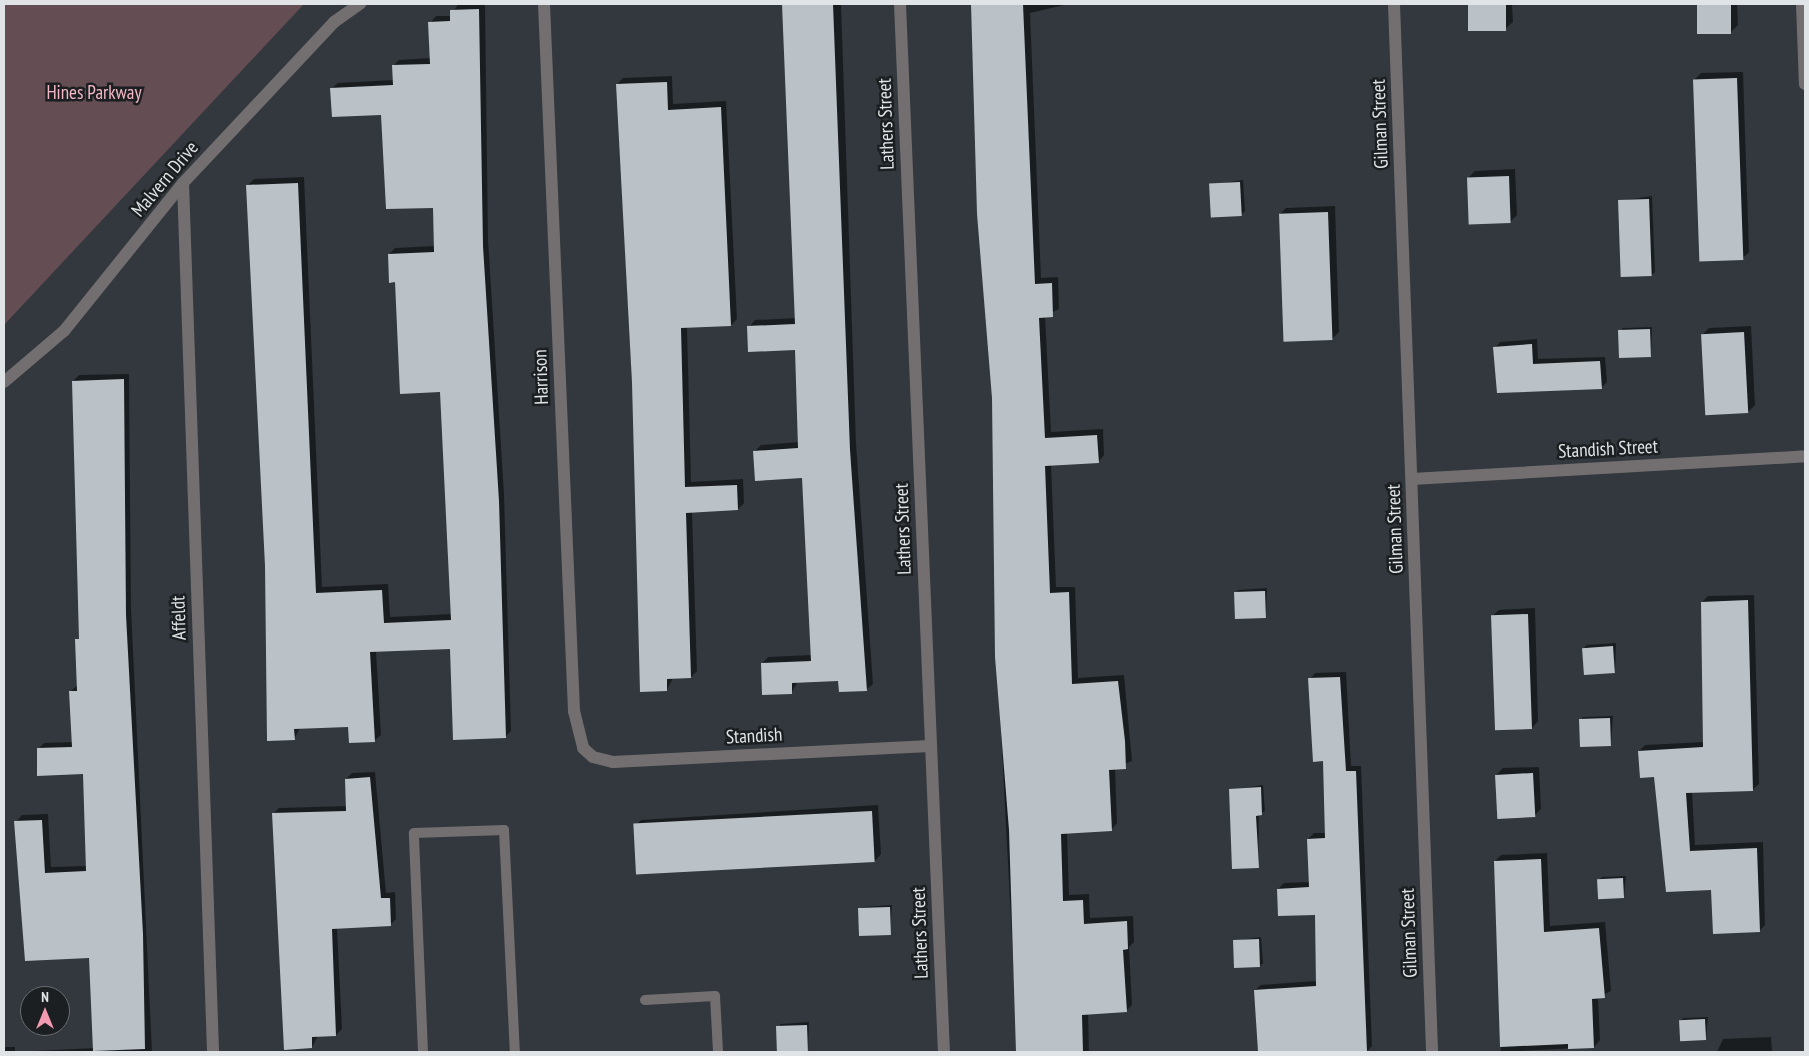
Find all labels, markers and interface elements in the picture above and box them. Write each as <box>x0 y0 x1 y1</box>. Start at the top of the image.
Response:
street label: Lathers Street <box>873 78 899 170</box>
street label: Gilman Street <box>1367 79 1393 169</box>
park label: Hines Parkway <box>46 82 142 104</box>
street label: Malvern Drive <box>127 137 203 221</box>
street label: Harrison <box>529 349 553 405</box>
street label: Standish Street <box>1558 435 1658 463</box>
street label: Lathers Street <box>890 483 916 575</box>
street label: Gilman Street <box>1382 484 1408 574</box>
street label: Affeldt <box>167 595 191 641</box>
street label: Standish <box>725 723 783 749</box>
street label: Lathers Street <box>907 887 933 979</box>
street label: Gilman Street <box>1396 888 1422 978</box>
north arrow <box>20 986 70 1036</box>
text: N <box>41 988 49 1006</box>

